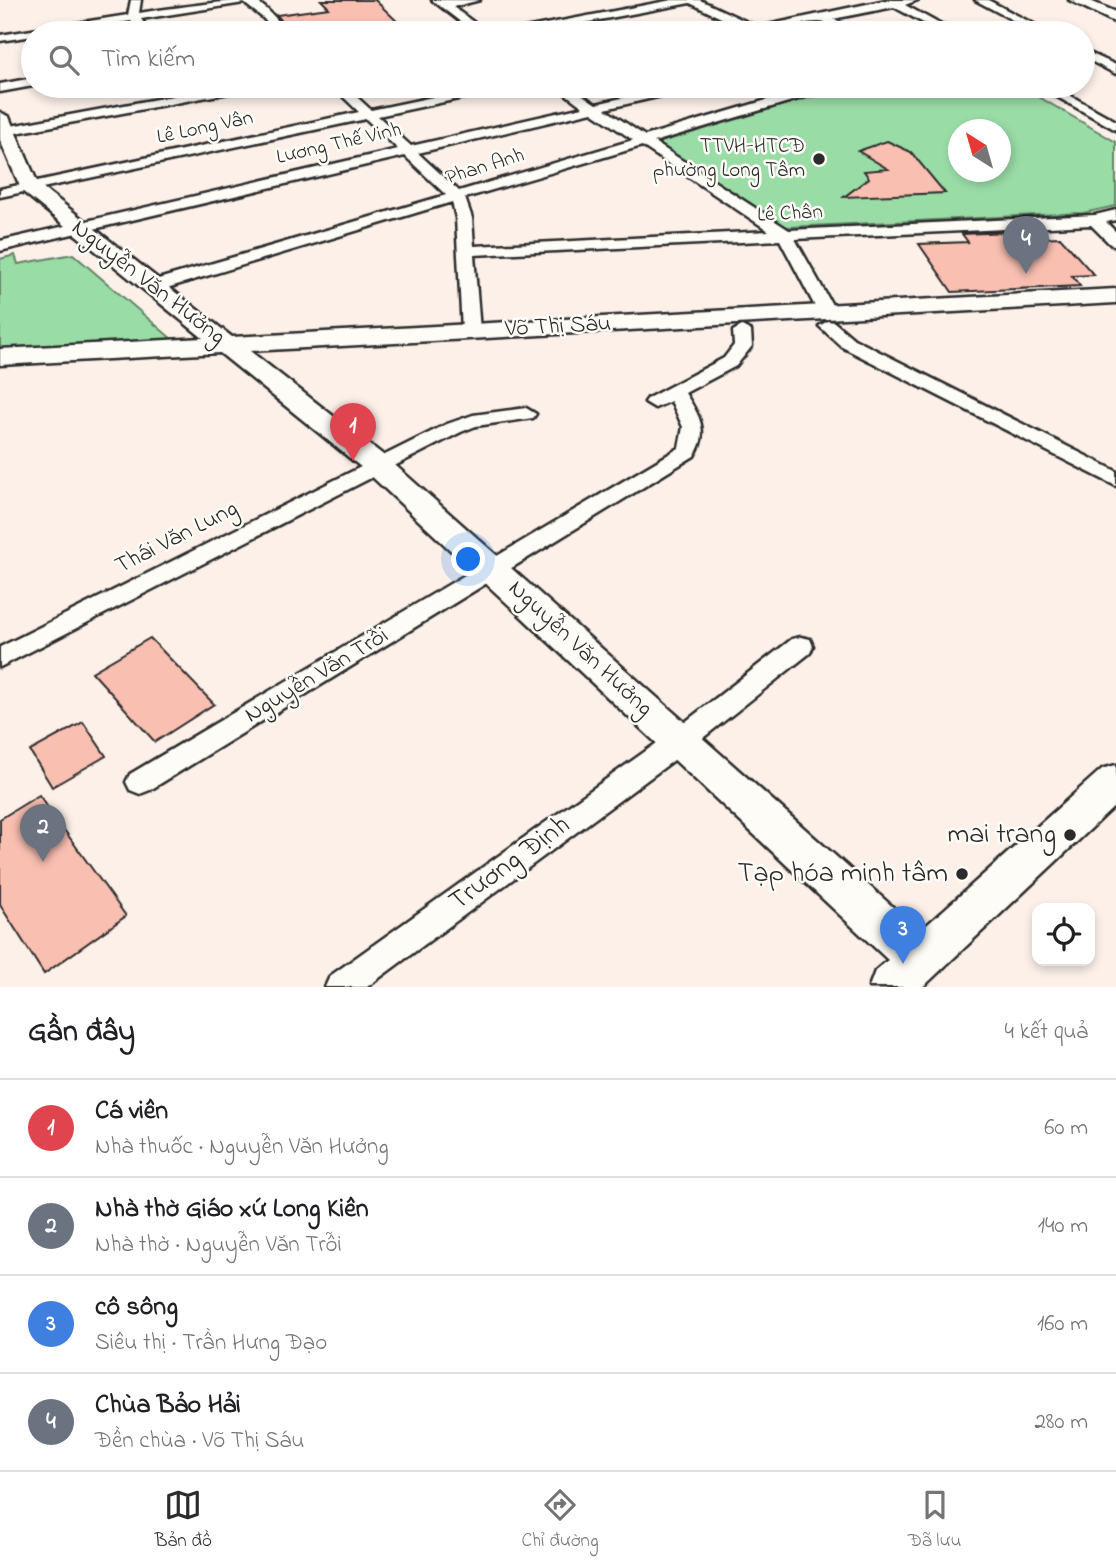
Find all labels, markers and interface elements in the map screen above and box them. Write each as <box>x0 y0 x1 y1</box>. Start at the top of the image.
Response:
search box <box>21 21 1095 98</box>
icon: search <box>45 41 83 79</box>
text: Tìm kiếm <box>101 41 195 79</box>
street label: Lê Long Vân <box>154 103 256 155</box>
street label: Lương Thế Vinh <box>274 115 405 175</box>
north arrow <box>948 119 1011 182</box>
place label: TTVH-HTCĐ phường Long Tâm <box>653 132 805 188</box>
street label: Phan Anh <box>442 141 528 193</box>
marker: TTVH-HTCĐ phường Long Tâm <box>811 151 827 167</box>
street label: Lê Chân <box>756 197 824 231</box>
street label: Nguyễn Văn Hưởng <box>63 212 233 355</box>
pin: 4 <box>1003 216 1049 274</box>
street label: Võ Thị Sáu <box>503 307 612 347</box>
pin: 1 <box>330 403 376 461</box>
street label: Thái Văn Lung <box>109 492 245 584</box>
your location <box>451 542 485 576</box>
street label: Nguyễn Văn Hưởng <box>499 572 660 726</box>
street label: Nguyễn Văn Trỗi <box>238 619 396 734</box>
pin: 2 <box>20 804 66 862</box>
street label: Trương Định <box>441 806 579 922</box>
place label: mai trang <box>947 815 1056 856</box>
marker: mai trang <box>1062 827 1078 843</box>
place label: Tạp hóa minh tâm <box>737 854 948 895</box>
marker: Tạp hóa minh tâm <box>954 866 970 882</box>
map controls <box>1032 903 1095 966</box>
button: locate <box>1032 903 1095 966</box>
pin: 3 <box>880 906 926 964</box>
text: Gần đây <box>28 1011 135 1055</box>
text: 4 kết quả <box>1005 1016 1088 1049</box>
text: Cá viên <box>95 1093 168 1131</box>
text: 1 <box>47 1112 55 1145</box>
text: 60 m <box>1044 1112 1088 1145</box>
text: Nhà thuốc · Nguyễn Văn Hưởng <box>95 1131 389 1164</box>
text: Nhà thờ Giáo xứ Long Kiên <box>95 1191 369 1229</box>
text: 2 <box>45 1210 57 1243</box>
text: 140 m <box>1038 1210 1088 1243</box>
text: Nhà thờ · Nguyễn Văn Trỗi <box>95 1229 342 1262</box>
text: cô sông <box>95 1289 178 1327</box>
text: 3 <box>46 1308 56 1341</box>
text: 160 m <box>1037 1308 1088 1341</box>
text: Siêu thị · Trần Hưng Đạo <box>95 1327 327 1360</box>
text: Chùa Bảo Hải <box>95 1387 241 1425</box>
text: 4 <box>46 1406 56 1439</box>
text: 280 m <box>1034 1406 1088 1439</box>
text: Đền chùa · Võ Thị Sáu <box>95 1425 304 1458</box>
tab: Bản đồ <box>155 1486 212 1555</box>
tab: Chỉ đường <box>522 1486 598 1555</box>
tab: Đã lưu <box>908 1486 961 1555</box>

